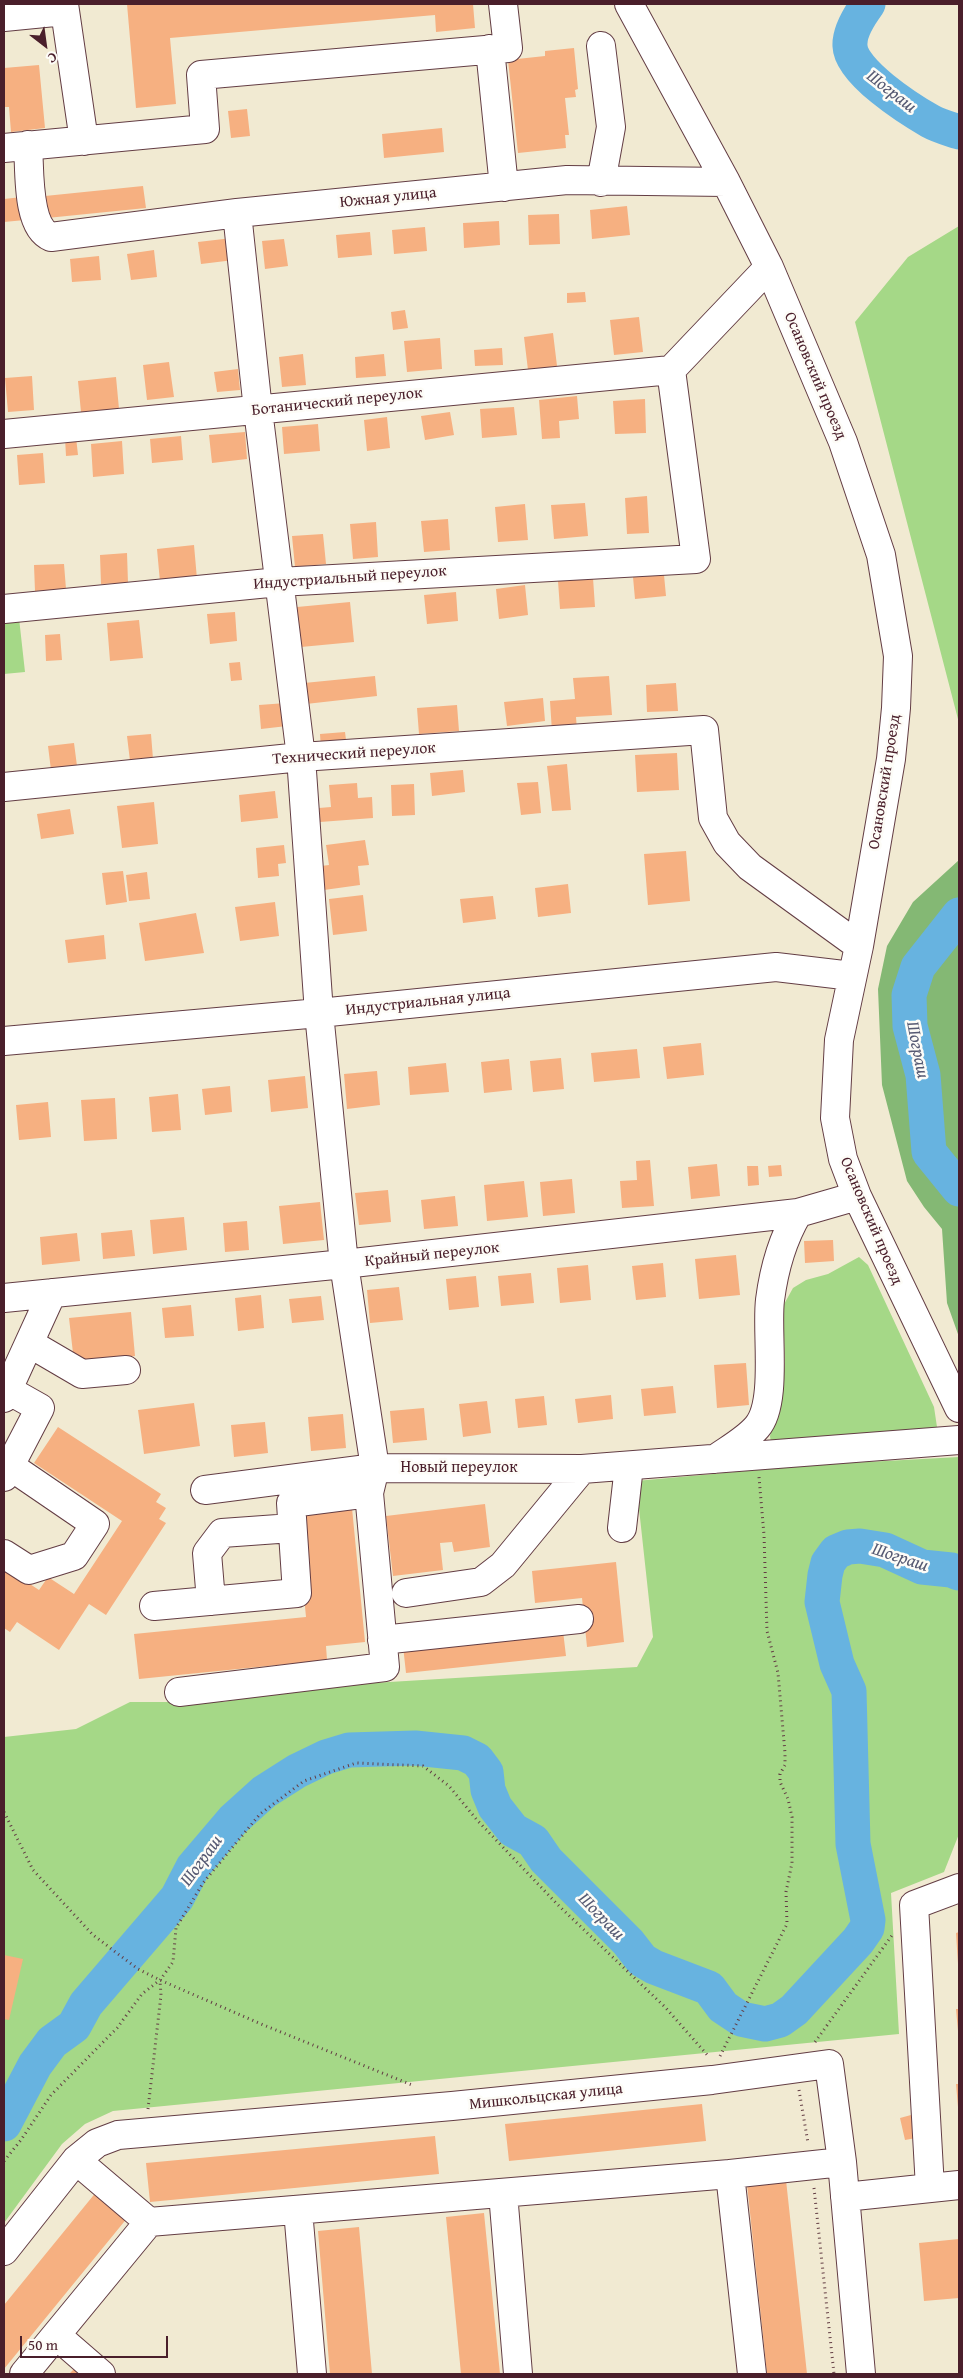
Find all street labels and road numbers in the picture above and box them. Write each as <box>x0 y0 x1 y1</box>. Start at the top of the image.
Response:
street label: Южная улица <box>339 183 437 213</box>
street label: Осановский проезд <box>779 309 851 443</box>
street label: Ботанический переулок <box>251 383 423 421</box>
street label: Индустриальный переулок <box>253 562 447 594</box>
street label: Осановский проезд <box>865 713 905 851</box>
street label: Технический переулок <box>272 739 436 769</box>
street label: Индустриальная улица <box>345 984 511 1020</box>
street label: Осановский проезд <box>835 1154 907 1288</box>
street label: Крайный переулок <box>364 1238 500 1272</box>
street label: Новый переулок <box>400 1458 518 1478</box>
street label: Мишкольцская улица <box>468 2079 624 2115</box>

